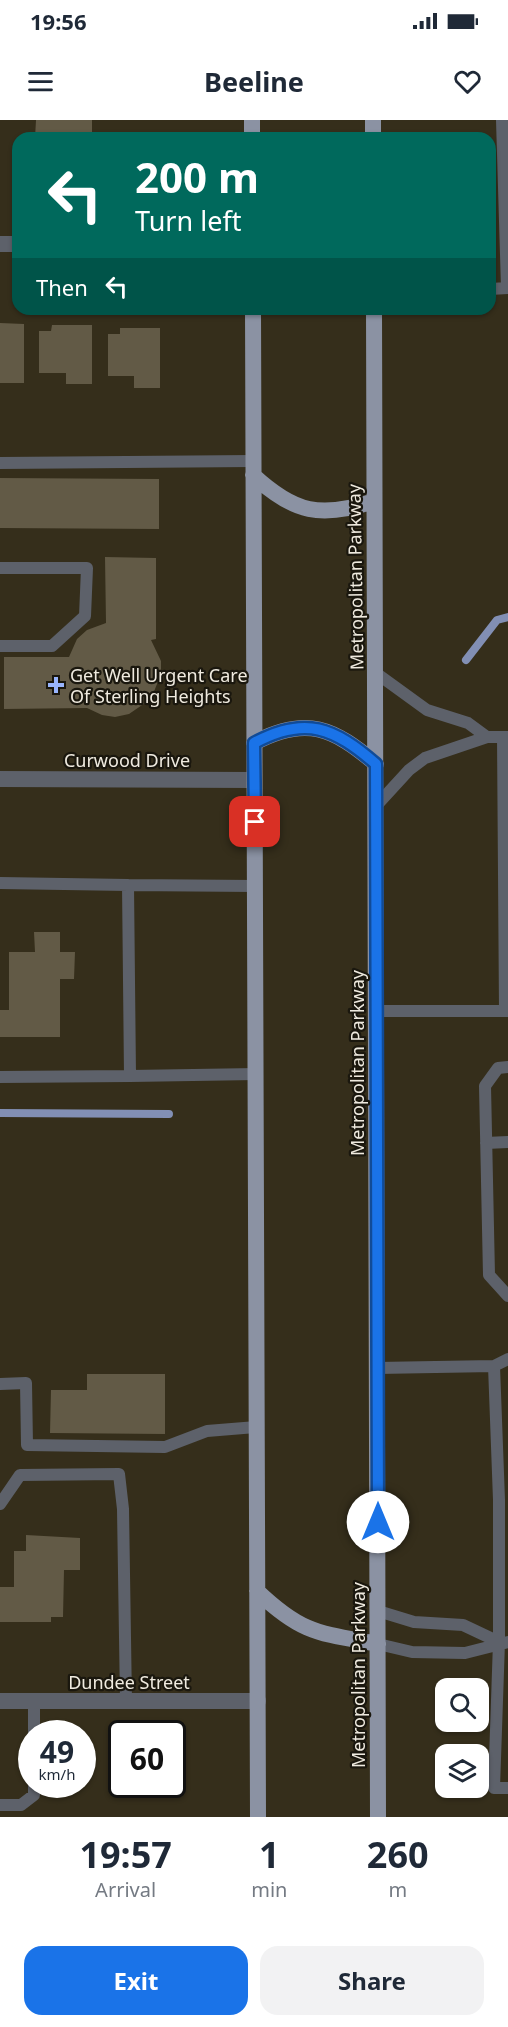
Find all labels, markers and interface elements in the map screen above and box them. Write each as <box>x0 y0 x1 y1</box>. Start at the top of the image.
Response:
text: 19:56 <box>30 6 87 36</box>
text: Beeline <box>204 63 304 100</box>
icon: menu <box>24 65 57 98</box>
icon: heart <box>451 65 484 98</box>
text: 200 m <box>135 148 259 205</box>
icon: left <box>36 156 114 234</box>
text: Turn left <box>135 202 241 239</box>
icon: left <box>100 270 133 303</box>
text: Then <box>36 272 88 302</box>
street label: Metropolitan Parkway <box>341 483 369 670</box>
place label: Get Well Urgent Care Of Sterling Heights <box>70 663 248 708</box>
marker: Get Well Urgent Care Of Sterling Heights <box>47 676 65 694</box>
street label: Curwood Drive <box>64 748 190 772</box>
pin <box>229 796 280 847</box>
icon: arrive <box>238 805 271 838</box>
street label: Metropolitan Parkway <box>345 969 369 1156</box>
position arrow <box>346 1490 410 1554</box>
street label: Metropolitan Parkway <box>346 1581 370 1768</box>
street label: Dundee Street <box>68 1670 190 1694</box>
map controls <box>435 1678 489 1798</box>
button: search <box>435 1678 489 1732</box>
speed limit sign: 60 <box>108 1720 186 1798</box>
text: 49 <box>40 1731 74 1772</box>
button: layers <box>435 1744 489 1798</box>
text: km/h <box>39 1764 75 1784</box>
text: 19:57 <box>79 1830 172 1879</box>
text: 1 <box>259 1830 280 1879</box>
text: 260 <box>367 1830 429 1879</box>
text: Arrival <box>95 1876 156 1903</box>
text: min <box>251 1876 287 1903</box>
text: m <box>388 1876 407 1903</box>
button: Exit <box>24 1946 248 2015</box>
button: Share <box>260 1946 484 2015</box>

